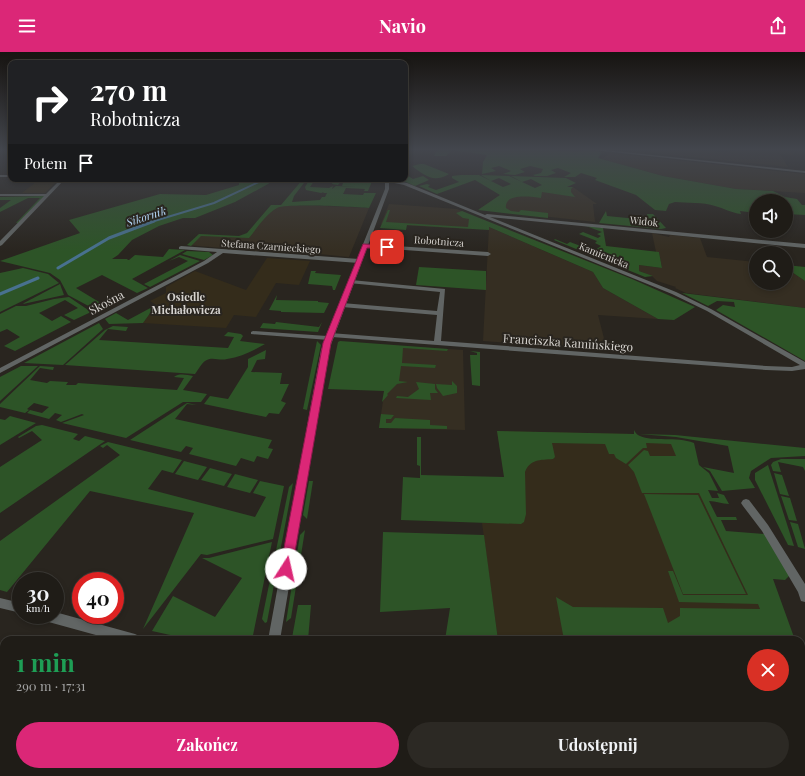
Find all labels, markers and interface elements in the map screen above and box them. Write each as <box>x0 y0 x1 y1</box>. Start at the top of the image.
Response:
text: Navio <box>379 14 426 38</box>
icon: menu <box>16 15 38 37</box>
icon: share <box>767 15 789 37</box>
text: 270 m <box>90 71 167 108</box>
icon: right <box>24 76 76 128</box>
text: Robotnicza <box>90 107 180 131</box>
icon: arrive <box>75 152 97 174</box>
text: Potem <box>24 153 67 173</box>
map controls <box>749 194 793 290</box>
button: sound <box>749 194 793 238</box>
water label: Sikornik <box>123 202 168 230</box>
street label: Widok <box>628 212 659 229</box>
pin <box>370 230 404 264</box>
street label: Robotnicza <box>414 232 464 250</box>
street label: Stefana Czarnieckiego <box>221 236 322 256</box>
icon: arrive <box>376 236 398 258</box>
street label: Kamienicka <box>577 239 631 271</box>
button: search <box>749 246 793 290</box>
street label: Skośna <box>86 286 126 318</box>
district label: Osiedle Michałowicza <box>151 289 221 317</box>
street label: Franciszka Kamińskiego <box>502 329 634 355</box>
position arrow <box>265 548 307 590</box>
speed limit sign: 40 <box>72 572 124 624</box>
text: 30 <box>27 579 49 606</box>
text: km/h <box>26 601 50 615</box>
text: 1 min <box>16 646 75 678</box>
button: close <box>747 649 789 691</box>
text: 290 m · 17:31 <box>16 677 86 694</box>
button: Zakończ <box>16 722 399 768</box>
button: Udostępnij <box>407 722 789 768</box>

